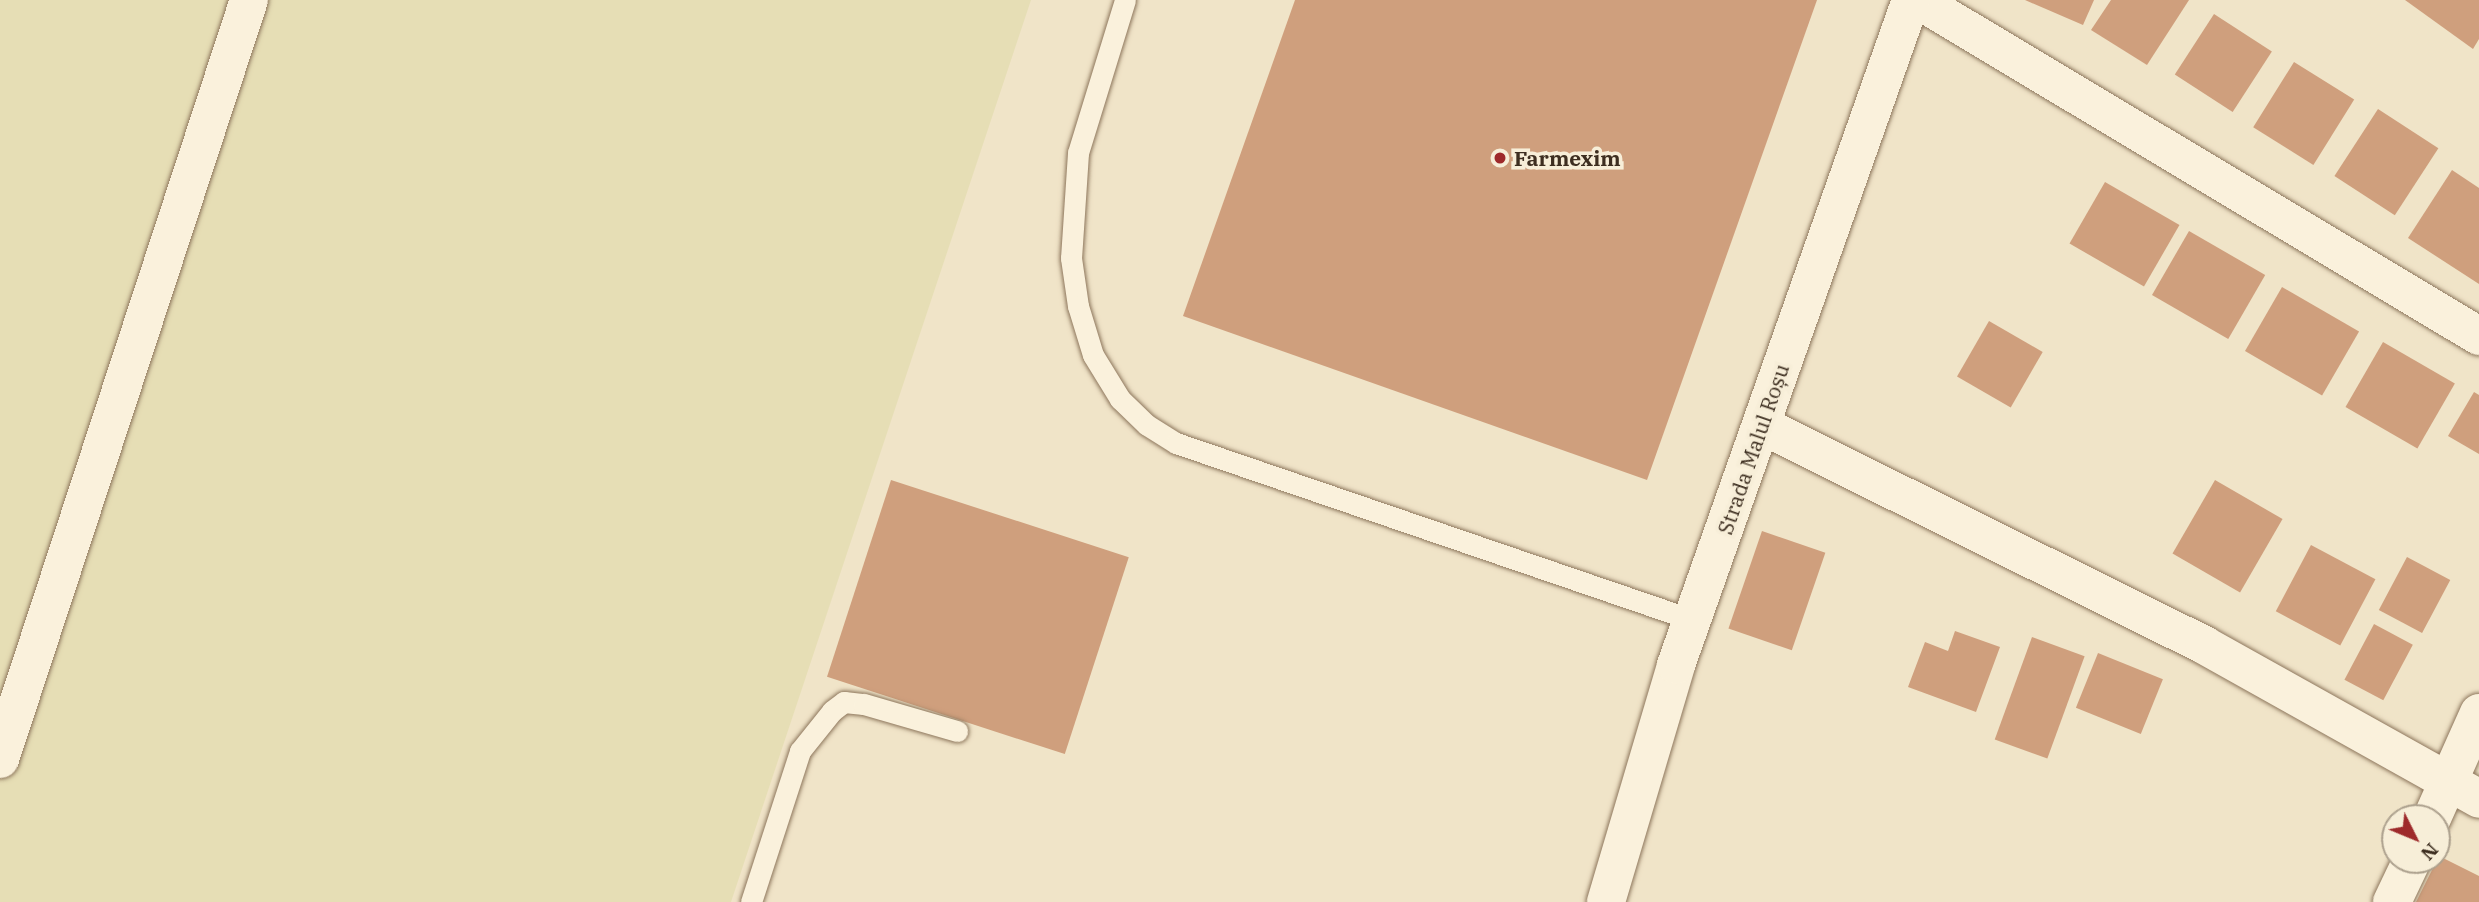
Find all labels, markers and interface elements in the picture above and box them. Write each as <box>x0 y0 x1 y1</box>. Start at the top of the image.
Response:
place label: Farmexim <box>1514 145 1621 171</box>
marker: Farmexim <box>1492 150 1508 166</box>
street label: Strada Malul Roșu <box>1712 360 1794 538</box>
north arrow <box>2381 804 2451 874</box>
text: N <box>2416 838 2444 866</box>

